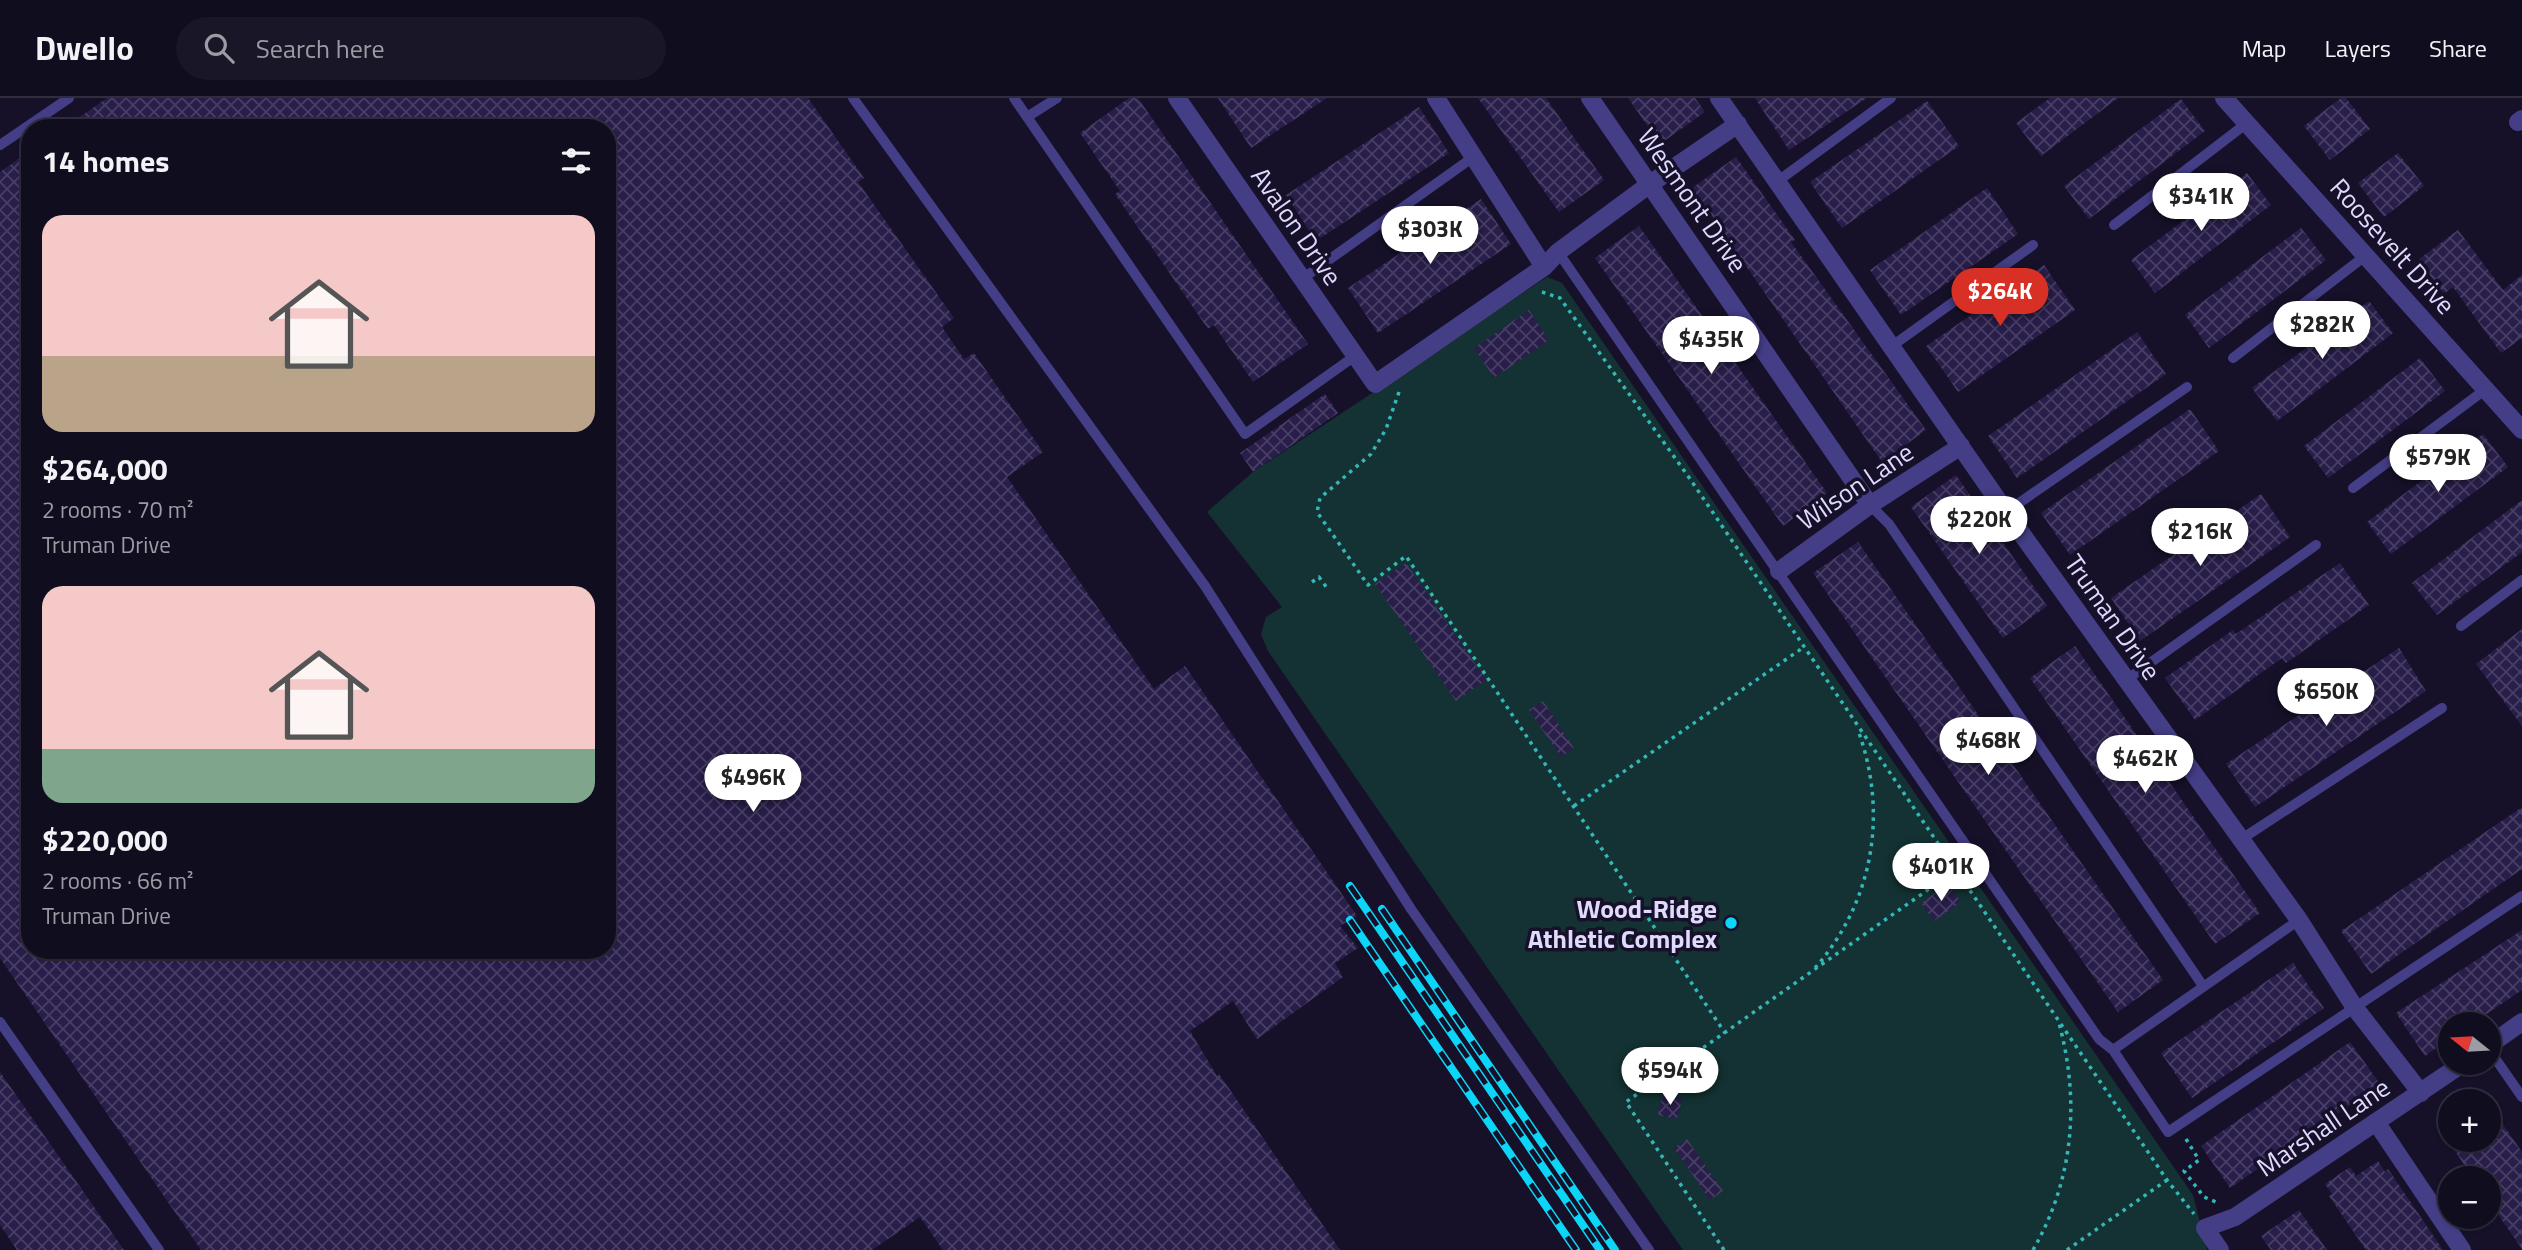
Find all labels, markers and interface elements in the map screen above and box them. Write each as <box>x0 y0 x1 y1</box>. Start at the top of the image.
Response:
search box <box>176 17 666 80</box>
text: Dwello <box>35 23 134 73</box>
icon: search <box>200 29 238 67</box>
text: Search here <box>256 29 385 68</box>
text: Map <box>2242 30 2287 66</box>
text: Layers <box>2325 30 2391 66</box>
text: Share <box>2429 30 2487 66</box>
street label: Wesmont Drive <box>1629 120 1757 280</box>
text: 14 homes <box>42 138 169 184</box>
icon: filters <box>557 142 595 180</box>
street label: Avalon Drive <box>1242 159 1352 293</box>
street label: Roosevelt Drive <box>2321 169 2465 323</box>
pin: $341K <box>2152 174 2250 233</box>
text: $341K <box>2168 178 2234 213</box>
pin: $303K <box>1381 206 1479 266</box>
text: $303K <box>1397 211 1463 246</box>
icon: home <box>256 261 382 387</box>
pin: $264K <box>1951 268 2049 328</box>
text: $264K <box>1967 273 2033 308</box>
pin: $282K <box>2273 302 2371 361</box>
text: $282K <box>2289 306 2355 341</box>
pin: $435K <box>1662 316 1760 376</box>
text: $435K <box>1678 321 1744 356</box>
street label: Wilson Lane <box>1789 433 1921 539</box>
pin: $579K <box>2389 434 2487 494</box>
text: $579K <box>2405 439 2471 474</box>
text: $264,000 <box>42 446 168 492</box>
text: 2 rooms · 70 m² <box>42 492 193 527</box>
pin: $220K <box>1930 496 2028 556</box>
text: $220K <box>1946 501 2012 536</box>
pin: $216K <box>2151 508 2249 568</box>
text: $216K <box>2167 513 2233 548</box>
text: Truman Drive <box>42 527 171 562</box>
street label: Truman Drive <box>2055 546 2171 688</box>
icon: home <box>256 632 382 758</box>
pin: $650K <box>2277 668 2375 728</box>
text: $650K <box>2293 673 2359 708</box>
pin: $468K <box>1939 718 2037 777</box>
text: $468K <box>1955 722 2021 757</box>
pin: $462K <box>2096 736 2194 795</box>
text: $462K <box>2112 740 2178 775</box>
pin: $496K <box>704 754 802 814</box>
text: $496K <box>720 759 786 794</box>
text: $220,000 <box>42 817 168 863</box>
pin: $401K <box>1892 844 1990 903</box>
text: $401K <box>1908 848 1974 883</box>
text: 2 rooms · 66 m² <box>42 863 193 898</box>
place label: Wood-Ridge Athletic Complex <box>1528 889 1717 958</box>
text: Truman Drive <box>42 898 171 933</box>
marker: Wood-Ridge Athletic Complex <box>1723 915 1739 931</box>
north arrow <box>2438 1012 2501 1074</box>
map controls <box>2438 1012 2501 1229</box>
pin: $594K <box>1621 1048 1719 1107</box>
text: $594K <box>1637 1052 1703 1087</box>
street label: Marshall Lane <box>2249 1068 2397 1186</box>
button: + <box>2438 1089 2501 1152</box>
button: − <box>2438 1166 2501 1229</box>

